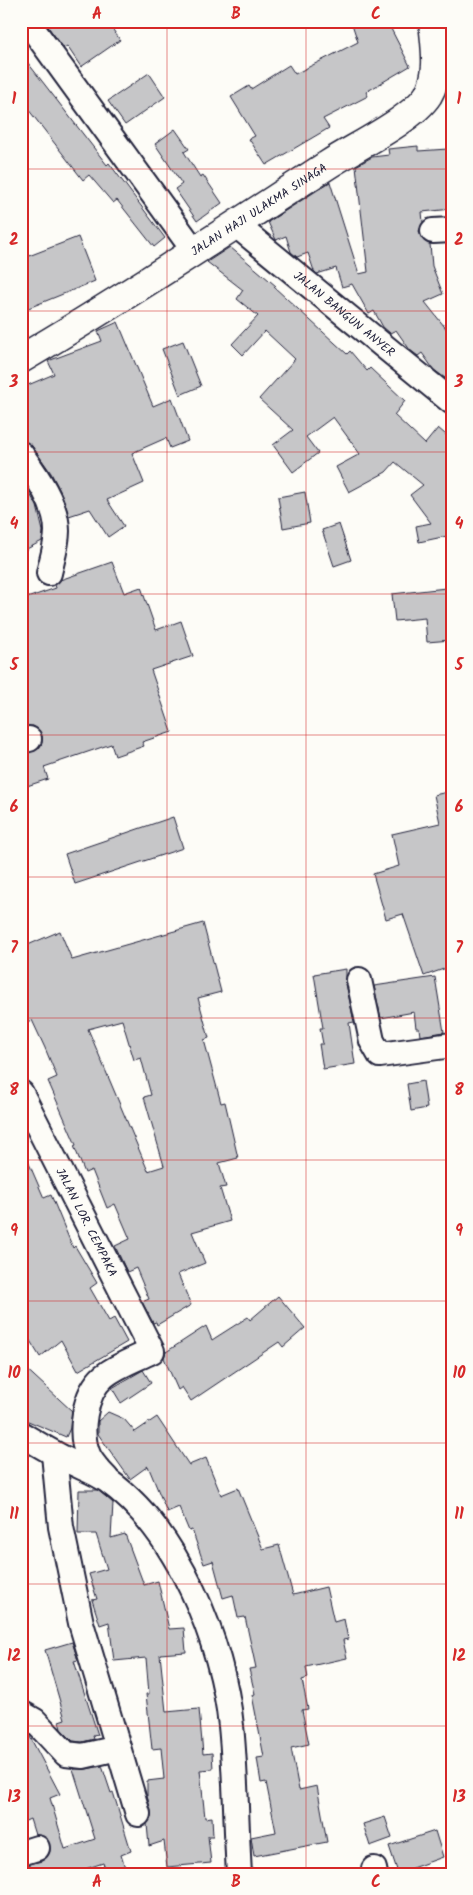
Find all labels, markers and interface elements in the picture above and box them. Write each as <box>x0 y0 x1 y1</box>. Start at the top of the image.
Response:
text: A <box>92 2 102 27</box>
text: B <box>231 2 241 27</box>
text: C <box>371 2 381 27</box>
text: 1 <box>12 87 17 112</box>
text: 1 <box>457 87 462 112</box>
street label: JALAN HAJI ULAKMA SINAGA <box>187 158 331 261</box>
text: 2 <box>9 228 19 253</box>
text: 2 <box>454 228 464 253</box>
street label: JALAN BANGUN ANYER <box>289 266 399 361</box>
text: 3 <box>9 370 19 395</box>
text: 3 <box>454 370 464 395</box>
text: 4 <box>10 512 19 537</box>
text: 4 <box>455 512 464 537</box>
text: 5 <box>9 653 20 678</box>
text: 5 <box>454 653 465 678</box>
text: 6 <box>10 795 19 820</box>
text: 6 <box>455 795 464 820</box>
text: 7 <box>10 936 18 961</box>
text: 7 <box>455 936 463 961</box>
text: 8 <box>9 1078 19 1103</box>
text: 8 <box>454 1078 464 1103</box>
street label: JALAN LOR. CEMPAKA <box>51 1164 122 1280</box>
text: 9 <box>10 1219 18 1244</box>
text: 9 <box>455 1219 463 1244</box>
text: 10 <box>7 1361 21 1386</box>
text: 10 <box>452 1361 466 1386</box>
text: 11 <box>9 1502 19 1527</box>
text: 11 <box>454 1502 464 1527</box>
text: 12 <box>7 1644 21 1669</box>
text: 12 <box>452 1644 466 1669</box>
text: 13 <box>7 1785 21 1810</box>
text: 13 <box>452 1785 466 1810</box>
text: A <box>92 1870 102 1895</box>
text: B <box>231 1870 241 1895</box>
text: C <box>371 1870 381 1895</box>

